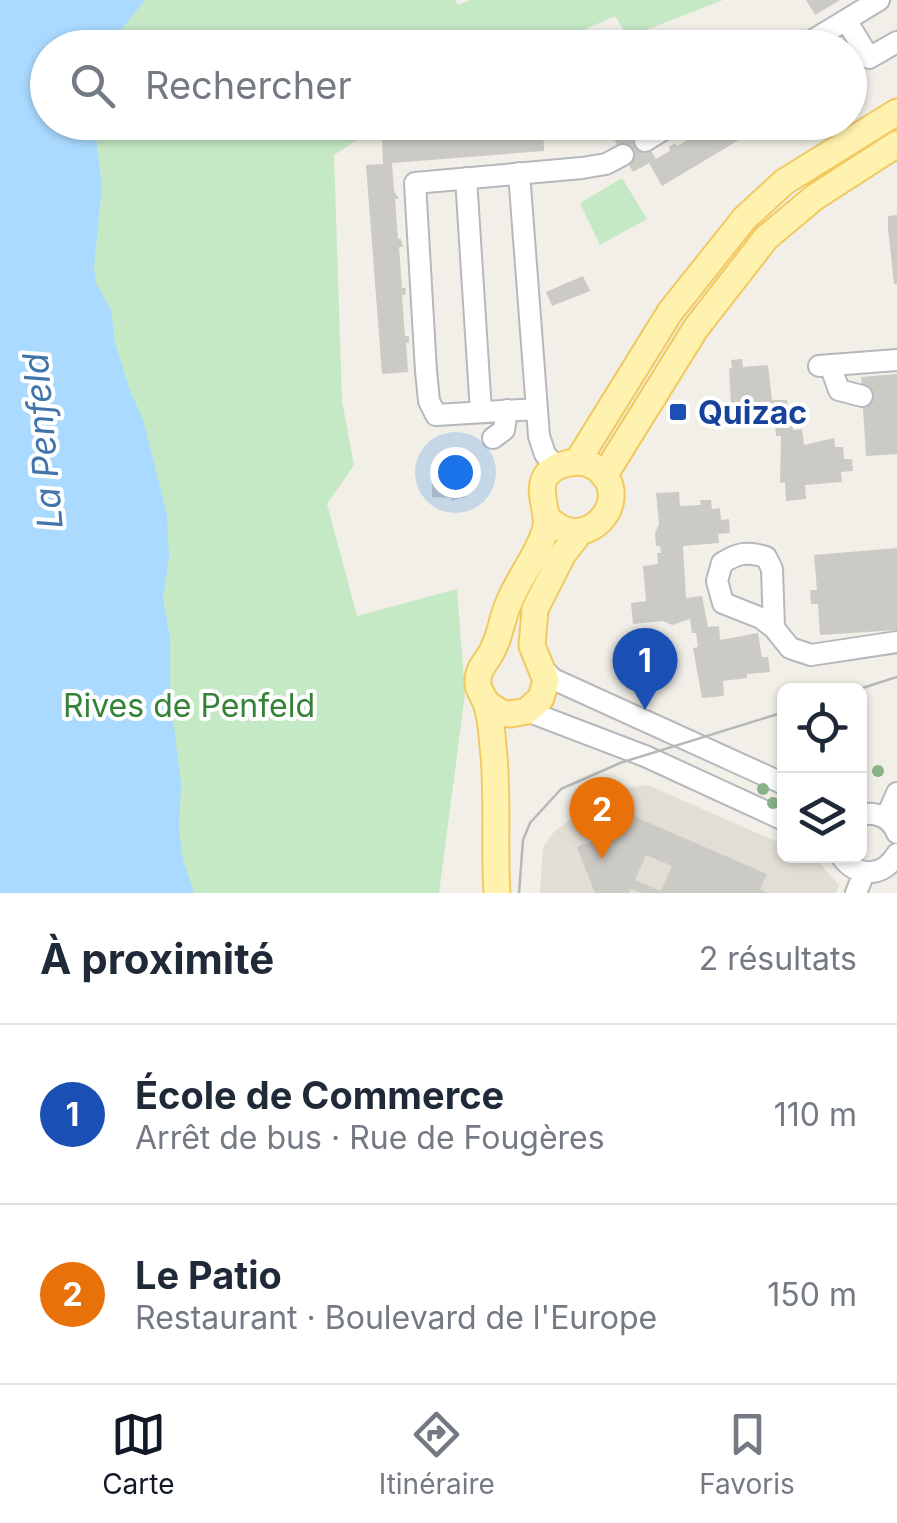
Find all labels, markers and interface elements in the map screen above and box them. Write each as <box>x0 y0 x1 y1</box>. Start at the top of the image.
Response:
search box <box>30 30 867 140</box>
icon: search <box>65 58 120 113</box>
text: Rechercher <box>145 62 352 108</box>
water label: La Penfeld <box>13 351 71 531</box>
place label: Quizac <box>698 393 807 432</box>
marker: Quizac <box>667 401 689 423</box>
your location <box>430 447 481 498</box>
pin: 1 <box>612 628 678 710</box>
map controls <box>777 683 867 863</box>
button: locate <box>777 683 867 773</box>
park label: Rives de Penfeld <box>63 686 315 725</box>
button: layers <box>777 773 867 863</box>
pin: 2 <box>570 776 634 859</box>
text: À proximité <box>40 933 274 984</box>
text: 2 résultats <box>699 939 857 978</box>
text: École de Commerce <box>135 1072 504 1118</box>
text: 1 <box>66 1095 79 1134</box>
text: 110 m <box>774 1095 857 1134</box>
text: Arrêt de bus · Rue de Fougères <box>135 1118 605 1157</box>
text: Le Patio <box>135 1252 282 1298</box>
text: 2 <box>62 1275 83 1314</box>
text: 150 m <box>767 1275 857 1314</box>
text: Restaurant · Boulevard de l'Europe <box>135 1298 657 1337</box>
tab: Carte <box>102 1407 175 1501</box>
tab: Itinéraire <box>379 1407 495 1501</box>
tab: Favoris <box>699 1407 795 1501</box>

